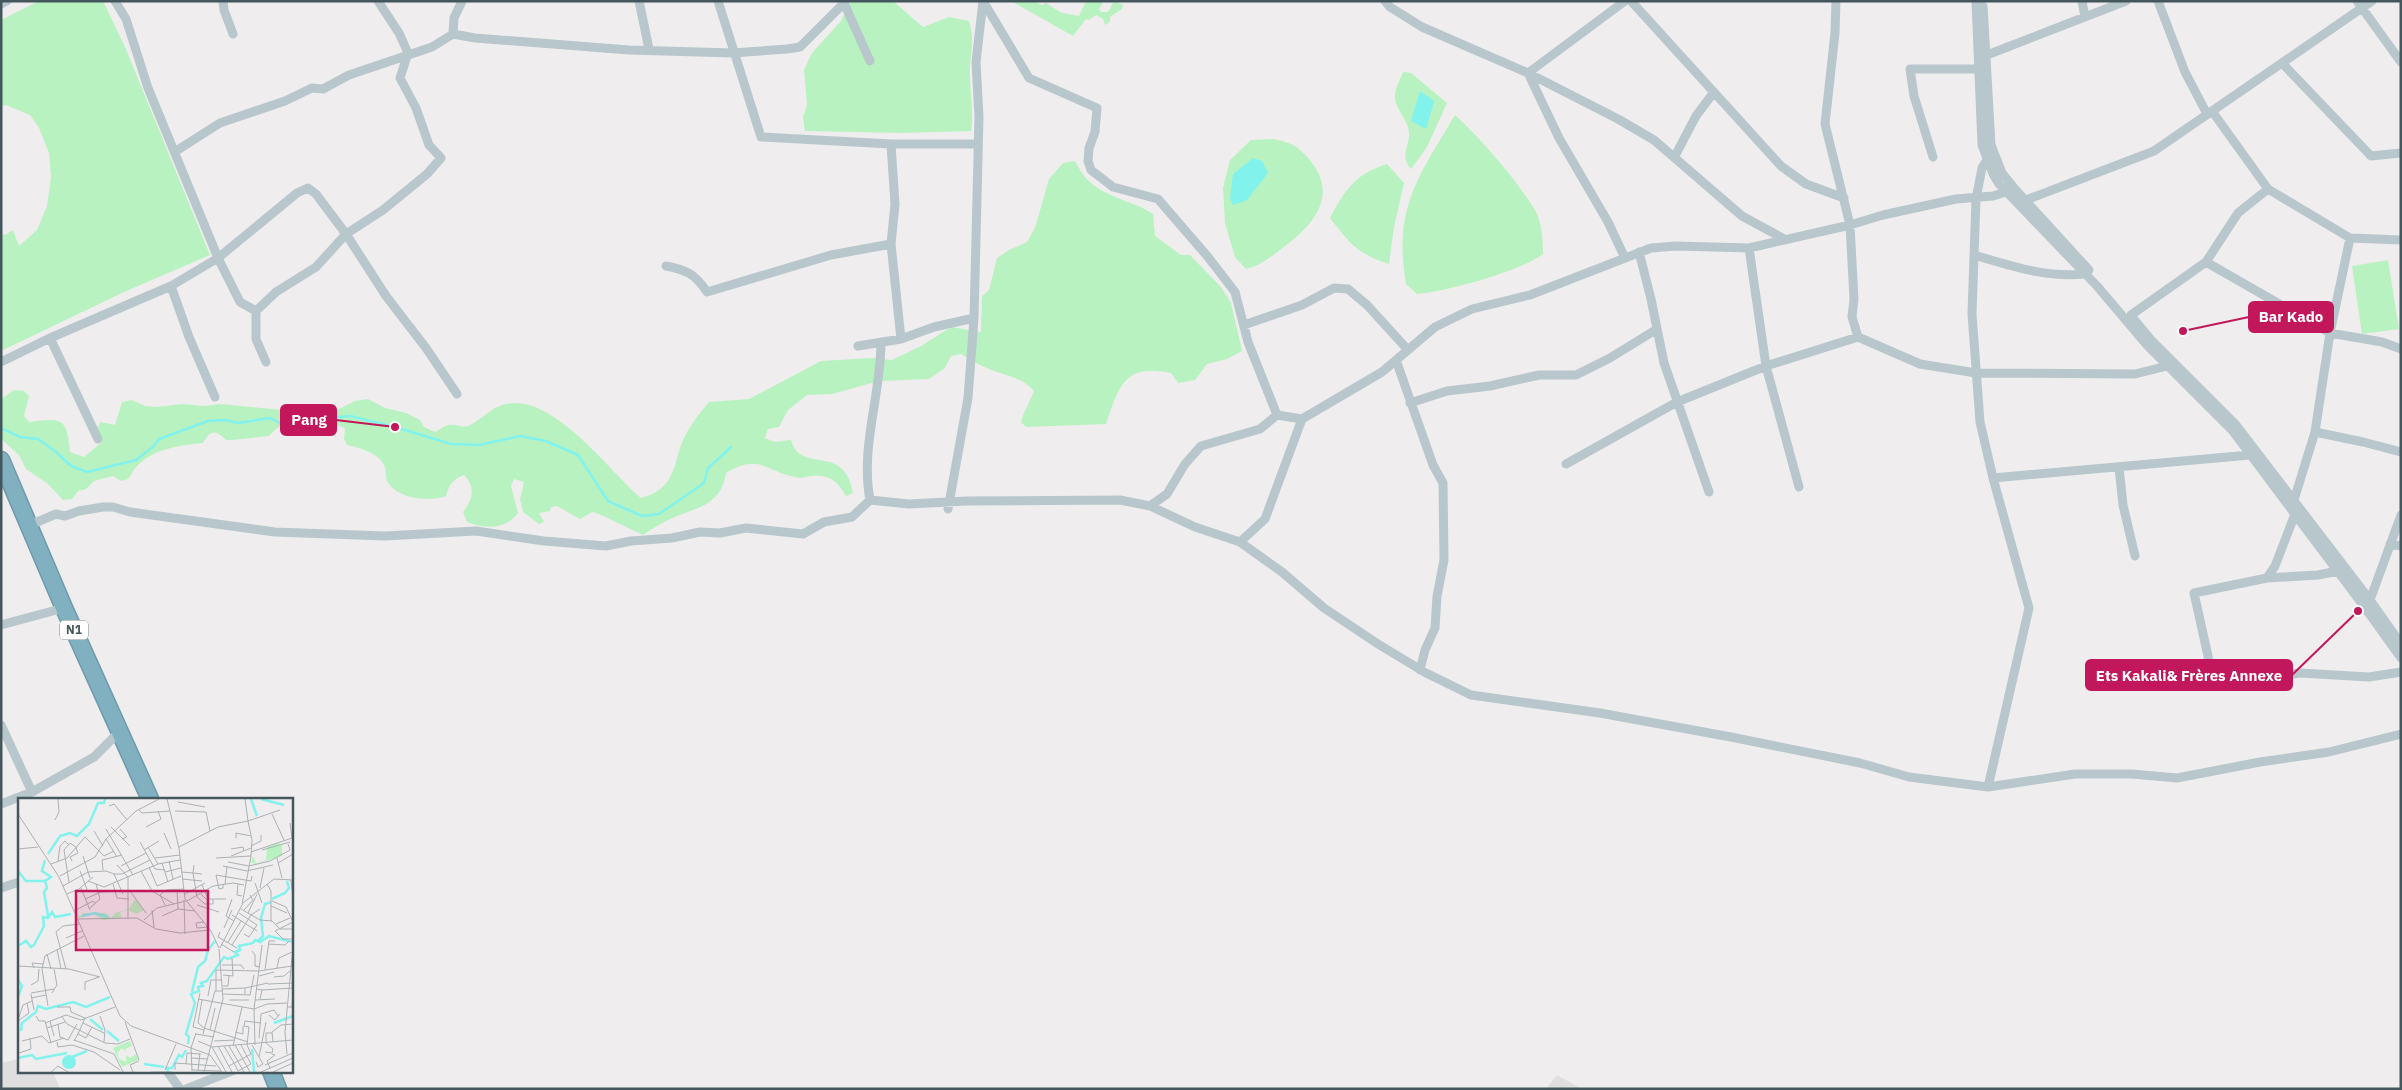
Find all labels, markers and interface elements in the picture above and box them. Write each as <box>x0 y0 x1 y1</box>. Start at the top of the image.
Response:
callout: Bar Kado <box>2249 302 2333 332</box>
text: Bar Kado <box>2259 307 2323 326</box>
callout: Pang <box>281 405 336 435</box>
text: Pang <box>291 410 327 429</box>
road number: N1 <box>60 620 88 640</box>
callout: Ets Kakali& Frères Annexe <box>2086 660 2292 690</box>
text: Ets Kakali& Frères Annexe <box>2096 666 2282 685</box>
inset map <box>18 798 292 1072</box>

